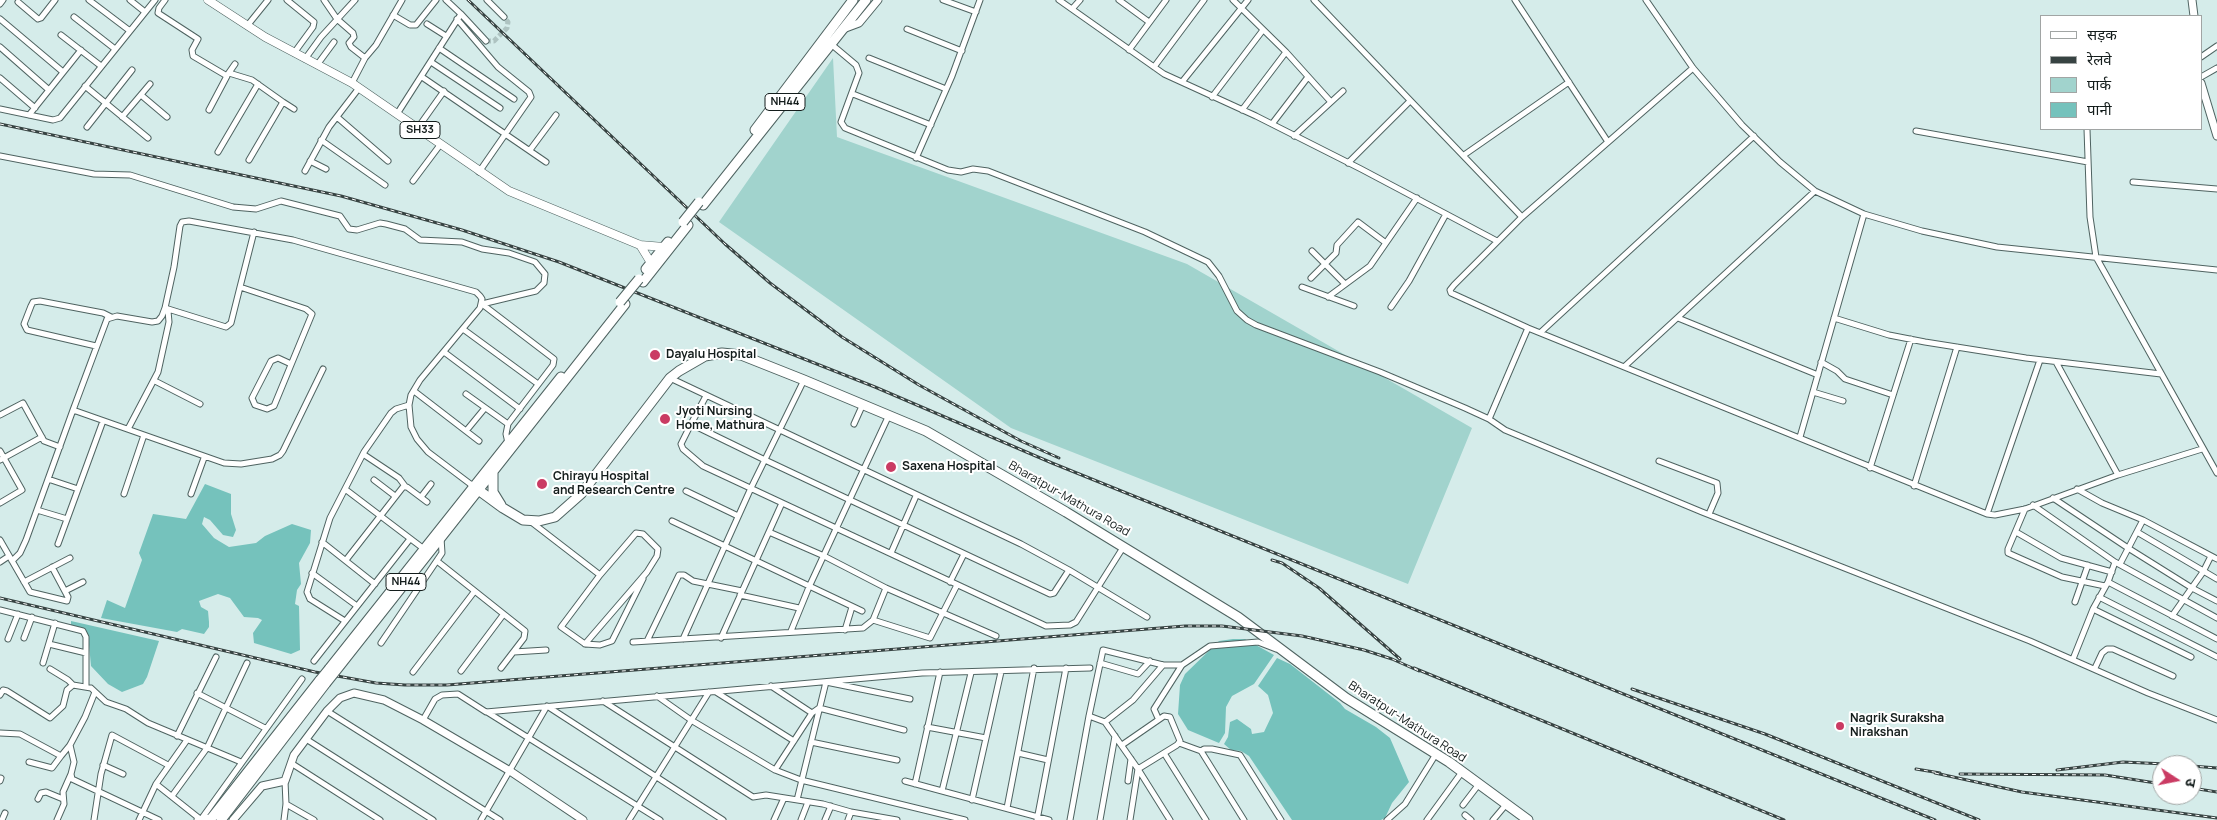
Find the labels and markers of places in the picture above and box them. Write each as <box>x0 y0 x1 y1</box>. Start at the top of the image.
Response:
marker: Dayalu Hospital <box>648 348 662 362</box>
place label: Dayalu Hospital <box>666 348 756 362</box>
place label: Jyoti Nursing Home, Mathura <box>676 405 765 433</box>
marker: Jyoti Nursing Home, Mathura <box>658 412 672 426</box>
marker: Saxena Hospital <box>884 460 898 474</box>
place label: Saxena Hospital <box>902 460 996 474</box>
place label: Chirayu Hospital and Research Centre <box>553 470 675 498</box>
marker: Chirayu Hospital and Research Centre <box>535 477 549 491</box>
place label: Nagrik Suraksha Nirakshan <box>1850 712 1944 740</box>
marker: Nagrik Suraksha Nirakshan <box>1834 720 1846 732</box>

